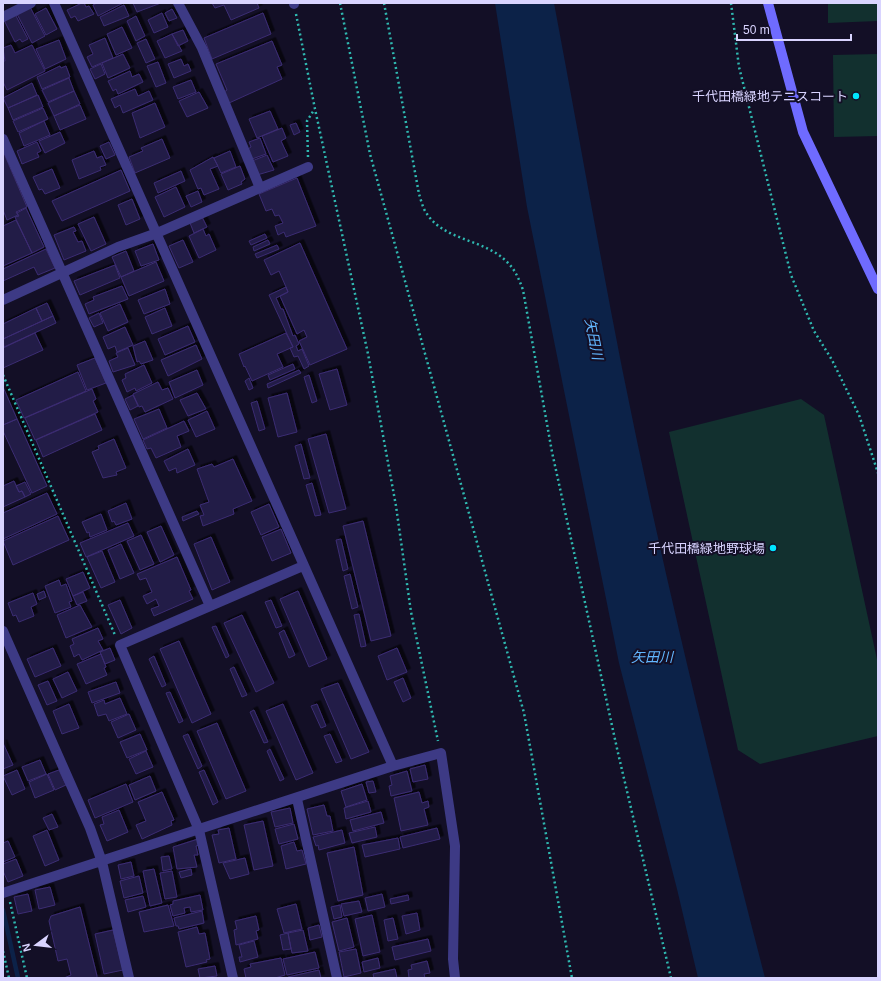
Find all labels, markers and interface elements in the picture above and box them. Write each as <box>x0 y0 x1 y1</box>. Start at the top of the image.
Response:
scale bar <box>737 16 851 42</box>
text: 50 m <box>743 23 770 37</box>
place label: 千代田橋緑地テニスコート <box>692 89 848 104</box>
marker: 千代田橋緑地テニスコート <box>851 91 861 101</box>
water label: 矢田川 <box>582 317 606 363</box>
place label: 千代田橋緑地野球場 <box>648 541 765 556</box>
marker: 千代田橋緑地野球場 <box>768 543 778 553</box>
water label: 矢田川 <box>631 649 675 665</box>
north arrow <box>16 925 56 965</box>
text: N <box>20 942 33 953</box>

